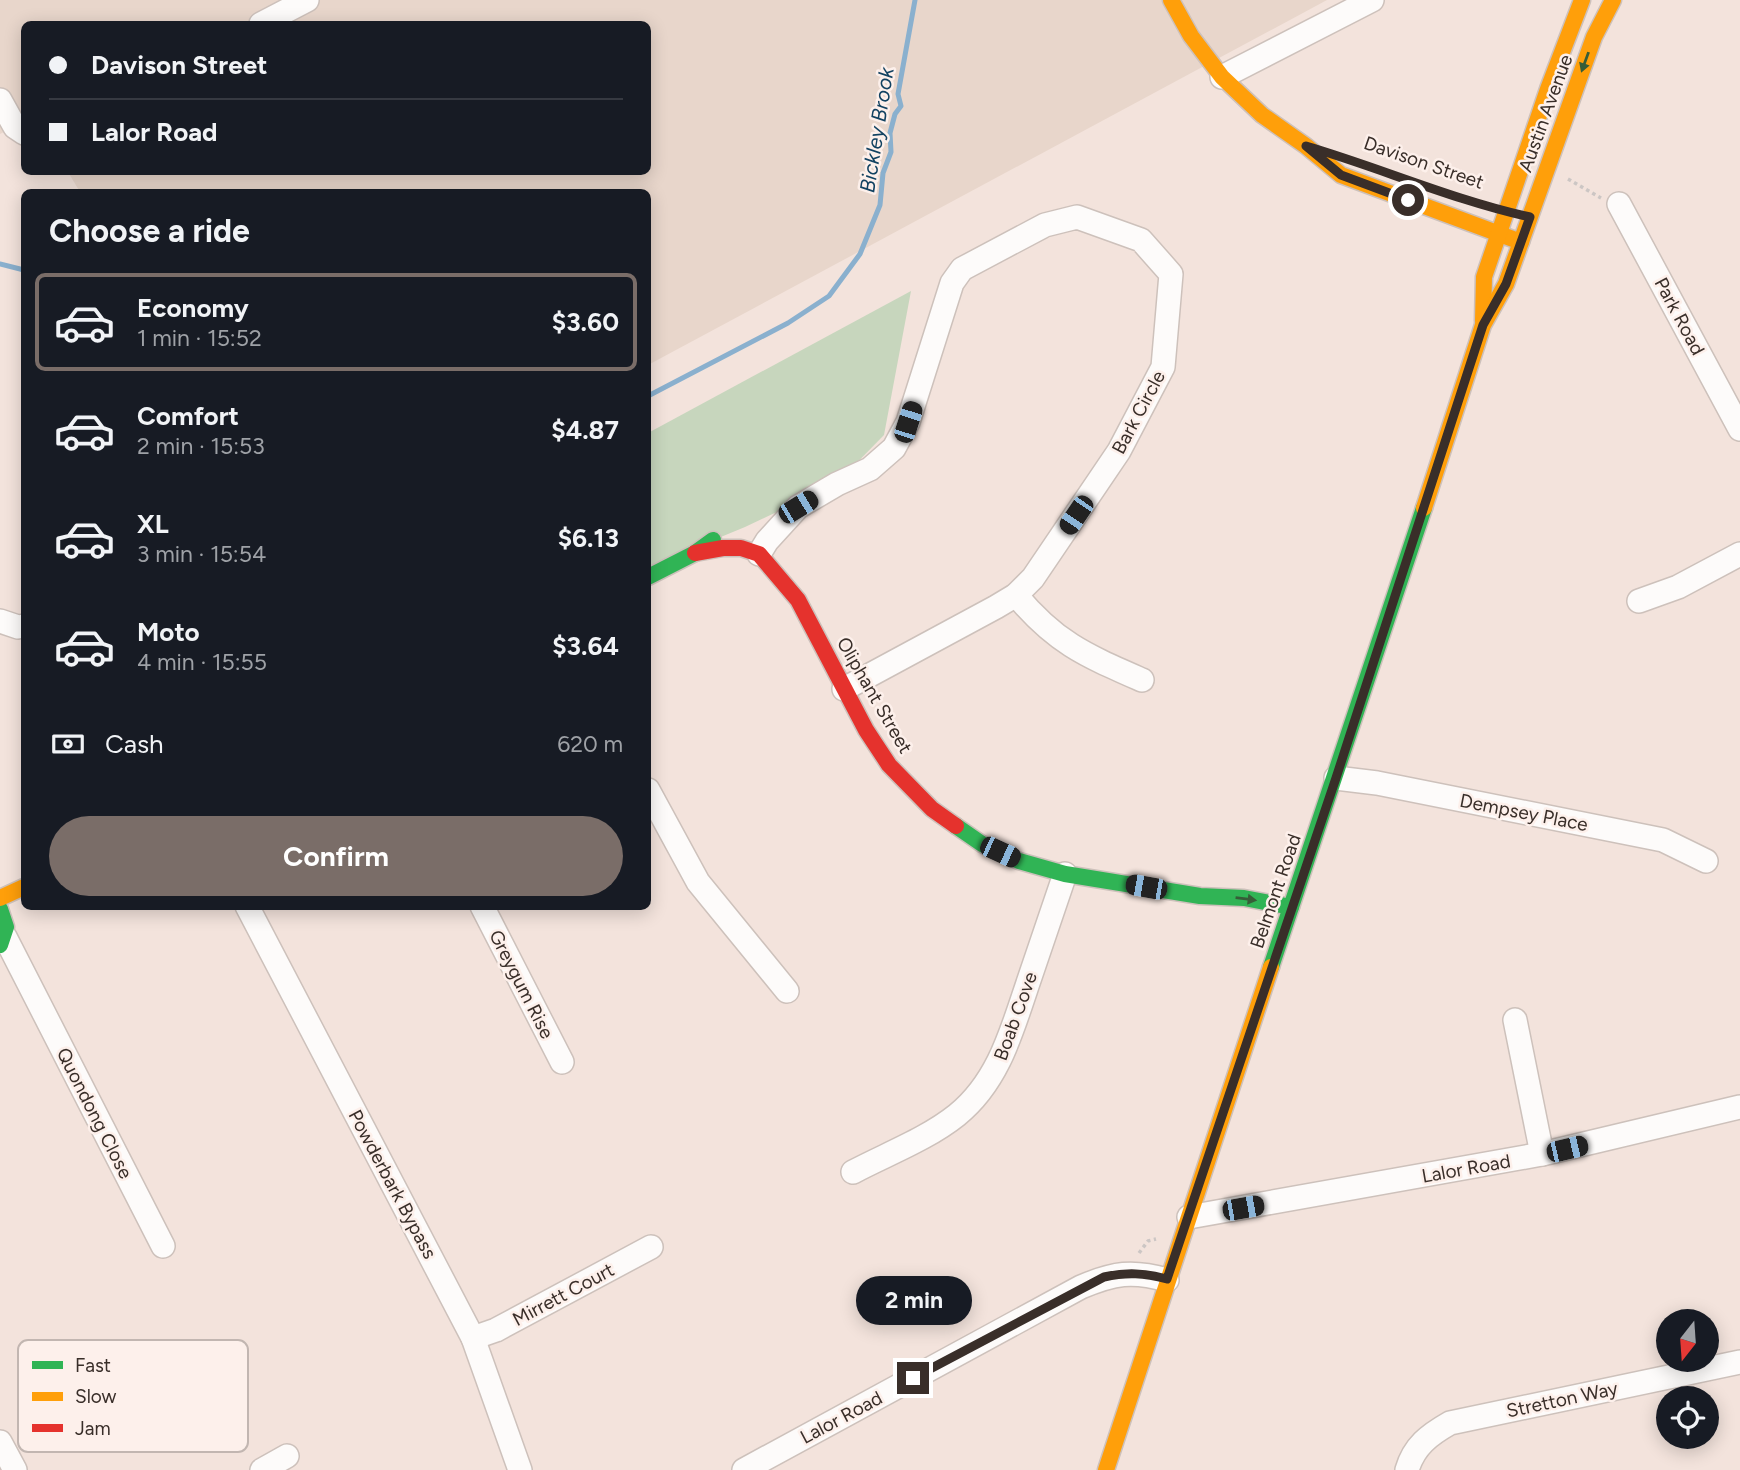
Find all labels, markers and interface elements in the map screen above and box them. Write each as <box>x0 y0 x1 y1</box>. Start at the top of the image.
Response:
text: Davison Street <box>91 49 268 81</box>
street label: Austin Avenue <box>1514 51 1577 175</box>
one-way arrow <box>1580 52 1591 73</box>
water label: Bickley Brook <box>854 65 899 194</box>
text: Lalor Road <box>91 116 218 148</box>
street label: Davison Street <box>1361 131 1487 194</box>
route start <box>1392 184 1424 216</box>
text: Choose a ride <box>49 212 250 250</box>
street label: Park Road <box>1650 273 1710 359</box>
icon: car <box>53 291 116 354</box>
text: Economy <box>137 292 249 324</box>
text: $3.60 <box>552 306 619 338</box>
text: 1 min · 15:52 <box>137 324 262 352</box>
street label: Bark Circle <box>1107 367 1170 458</box>
icon: car <box>53 399 116 462</box>
car <box>892 399 925 445</box>
text: Comfort <box>137 400 239 432</box>
text: $4.87 <box>551 414 619 446</box>
text: 2 min · 15:53 <box>137 432 265 460</box>
car <box>775 487 822 527</box>
car <box>1056 492 1097 538</box>
icon: car <box>53 507 116 570</box>
text: XL <box>137 508 169 540</box>
text: $6.13 <box>558 522 619 554</box>
text: 3 min · 15:54 <box>137 540 266 568</box>
icon: car <box>53 615 116 678</box>
text: Moto <box>137 616 200 648</box>
text: $3.64 <box>552 630 619 662</box>
street label: Oliphant Street <box>832 633 917 758</box>
text: 4 min · 15:55 <box>137 648 267 676</box>
icon: cash <box>49 725 87 763</box>
text: Cash <box>105 728 164 760</box>
text: 620 m <box>557 730 623 758</box>
street label: Dempsey Place <box>1458 789 1590 836</box>
button: Confirm <box>49 816 623 896</box>
street label: Belmont Road <box>1245 831 1306 951</box>
car <box>977 834 1024 870</box>
car <box>1124 873 1169 901</box>
one-way arrow <box>1235 894 1257 905</box>
street label: Greygum Rise <box>484 926 559 1042</box>
street label: Boab Cove <box>989 969 1042 1064</box>
street label: Quondong Close <box>52 1044 137 1183</box>
street label: Powderbark Bypass <box>344 1106 442 1263</box>
car <box>1545 1134 1590 1164</box>
street label: Lalor Road <box>1420 1149 1512 1188</box>
car <box>1221 1194 1266 1222</box>
street label: Mirrett Court <box>509 1258 618 1331</box>
callout: 2 min <box>855 1276 971 1326</box>
text: 2 min <box>885 1286 943 1314</box>
north arrow <box>1656 1309 1718 1372</box>
map controls <box>1656 1309 1719 1449</box>
legend <box>18 1340 248 1452</box>
text: Fast <box>75 1354 111 1377</box>
route end <box>897 1362 929 1394</box>
street label: Stretton Way <box>1504 1376 1620 1423</box>
text: Slow <box>75 1385 117 1408</box>
street label: Lalor Road <box>796 1386 886 1449</box>
button: locate <box>1656 1386 1719 1449</box>
text: Jam <box>75 1417 111 1440</box>

